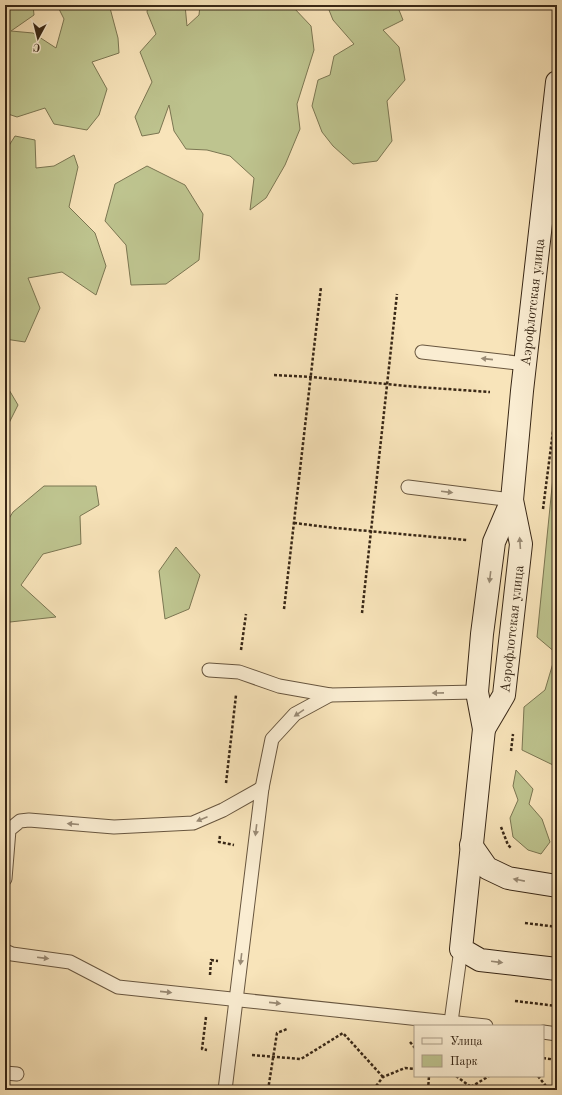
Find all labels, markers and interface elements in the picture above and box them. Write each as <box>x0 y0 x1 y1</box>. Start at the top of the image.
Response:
north arrow <box>18 18 58 58</box>
text: С <box>33 41 41 52</box>
street label: Аэрофлотская улица <box>519 238 547 367</box>
one-way arrow <box>481 356 493 363</box>
one-way arrow <box>441 489 453 495</box>
one-way arrow <box>516 537 523 549</box>
street label: Аэрофлотская улица <box>498 564 527 693</box>
one-way arrow <box>487 571 493 583</box>
one-way arrow <box>431 690 444 696</box>
one-way arrow <box>294 709 304 717</box>
one-way arrow <box>196 816 208 822</box>
one-way arrow <box>67 820 79 827</box>
one-way arrow <box>253 824 259 836</box>
one-way arrow <box>512 877 525 883</box>
one-way arrow <box>238 953 244 965</box>
one-way arrow <box>37 955 49 961</box>
one-way arrow <box>491 959 503 965</box>
one-way arrow <box>160 989 172 995</box>
one-way arrow <box>269 1000 281 1006</box>
legend <box>414 1025 544 1077</box>
text: Улица <box>450 1036 483 1048</box>
text: Парк <box>450 1056 478 1068</box>

